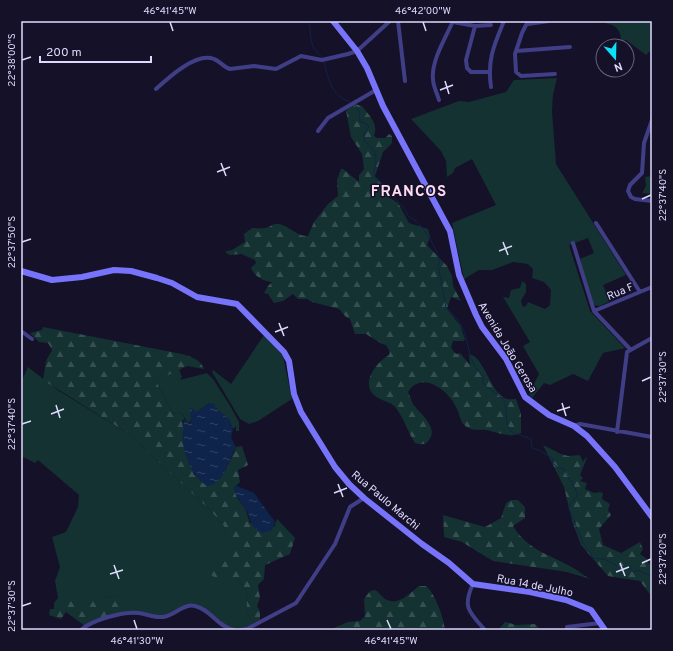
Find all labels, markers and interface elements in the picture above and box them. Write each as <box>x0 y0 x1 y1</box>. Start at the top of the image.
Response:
text: 46°41'45"W <box>143 5 197 18</box>
text: 46°42'00"W <box>395 5 451 18</box>
text: 22°38'00"S <box>6 33 19 87</box>
scale bar <box>40 38 151 64</box>
north arrow <box>595 38 635 78</box>
text: 200 m <box>46 45 82 61</box>
text: N <box>612 59 624 74</box>
text: 22°37'40"S <box>657 169 670 221</box>
district label: FRANCOS <box>371 183 447 202</box>
text: 22°37'50"S <box>6 216 19 268</box>
street label: Rua F <box>605 280 636 304</box>
street label: Avenida João Gerosa <box>475 300 540 396</box>
text: 22°37'30"S <box>657 351 670 403</box>
text: 22°37'40"S <box>6 398 19 450</box>
street label: Rua Paulo Marchi <box>348 468 422 533</box>
text: 22°37'20"S <box>657 533 670 585</box>
street label: Rua 14 de Julho <box>496 572 574 600</box>
text: 22°37'30"S <box>6 580 19 632</box>
text: 46°41'30"W <box>110 635 164 648</box>
text: 46°41'45"W <box>364 635 418 648</box>

